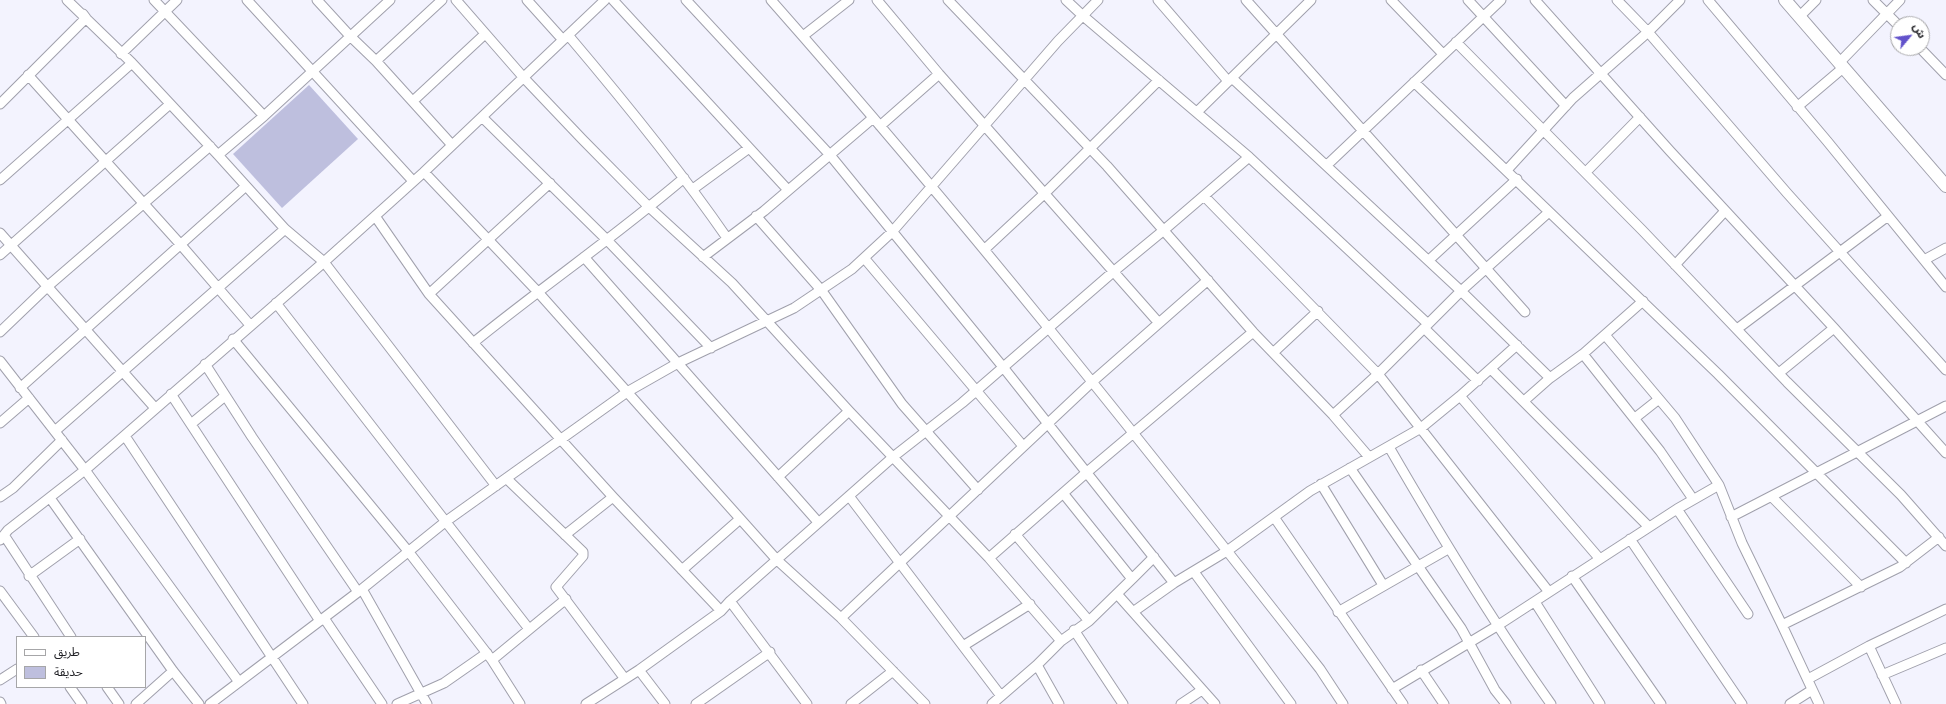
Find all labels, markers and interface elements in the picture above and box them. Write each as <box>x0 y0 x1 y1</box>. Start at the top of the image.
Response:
north arrow <box>1890 16 1930 56</box>
text: ش <box>1911 21 1929 40</box>
legend <box>16 636 146 688</box>
text: طريق <box>54 644 80 659</box>
text: حديقة <box>54 664 83 679</box>

